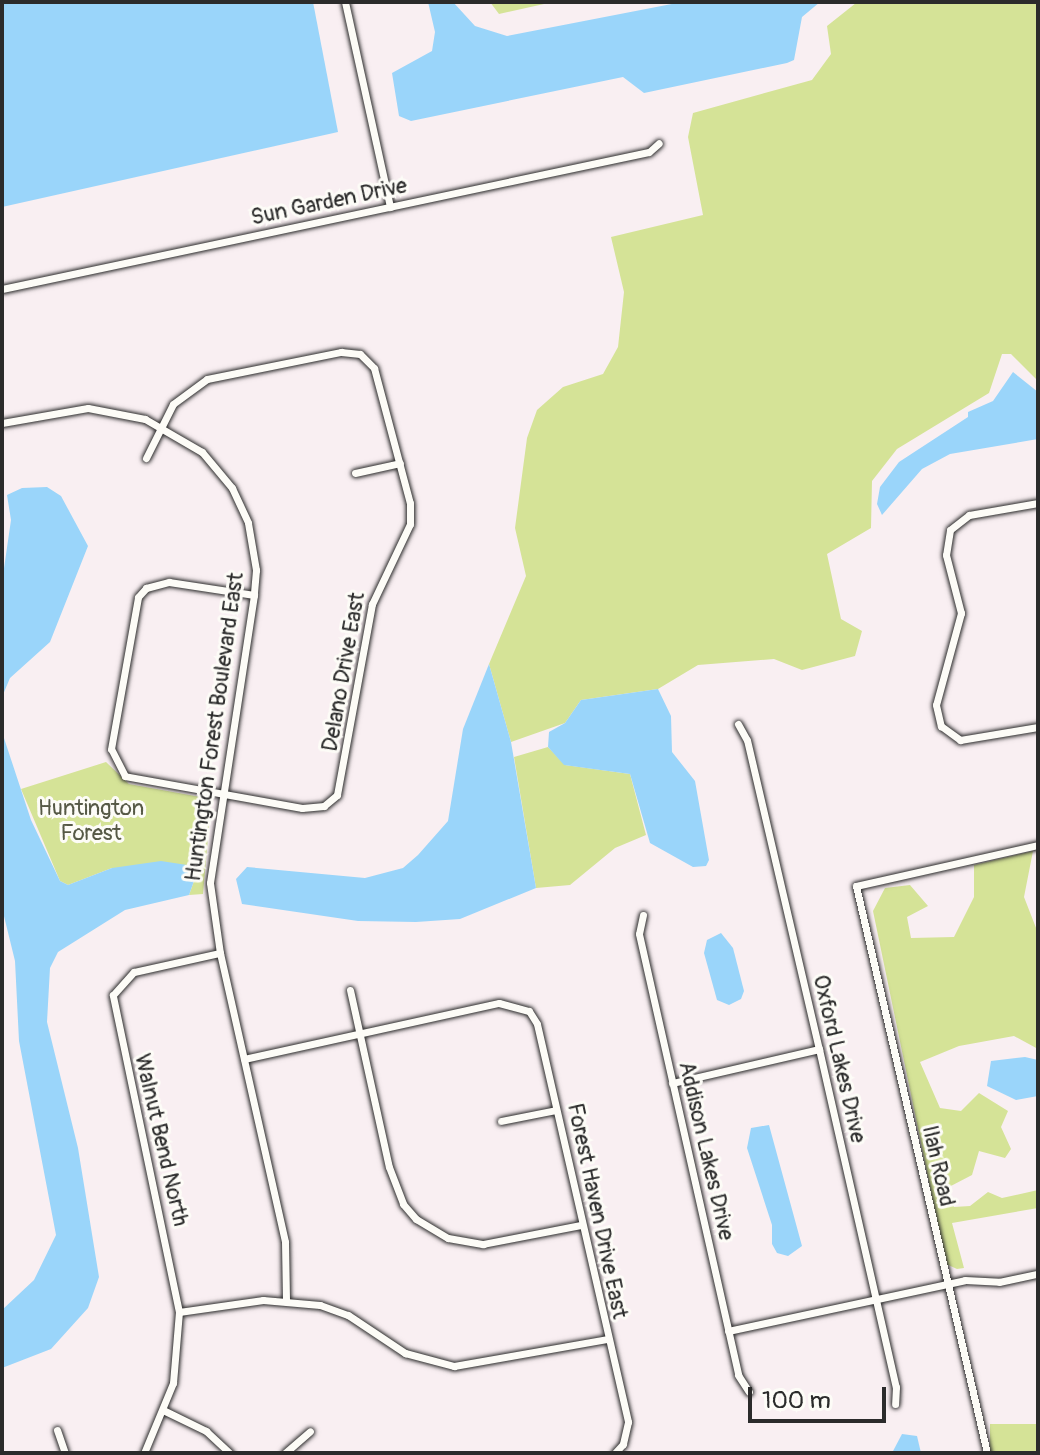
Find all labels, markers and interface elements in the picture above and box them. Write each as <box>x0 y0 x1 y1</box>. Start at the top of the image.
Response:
street label: Sun Garden Drive <box>249 173 409 231</box>
street label: Huntington Forest Boulevard East <box>180 571 250 883</box>
street label: Delano Drive East <box>317 590 371 754</box>
park label: Huntington Forest <box>38 795 144 846</box>
street label: Oxford Lakes Drive <box>807 972 871 1146</box>
street label: Walnut Bend North <box>128 1051 194 1229</box>
street label: Addison Lakes Drive <box>673 1059 739 1243</box>
street label: Forest Haven Drive East <box>561 1101 633 1321</box>
street label: Ilah Road <box>916 1123 960 1209</box>
scale bar <box>752 1371 890 1421</box>
text: 100 m <box>762 1386 831 1415</box>

